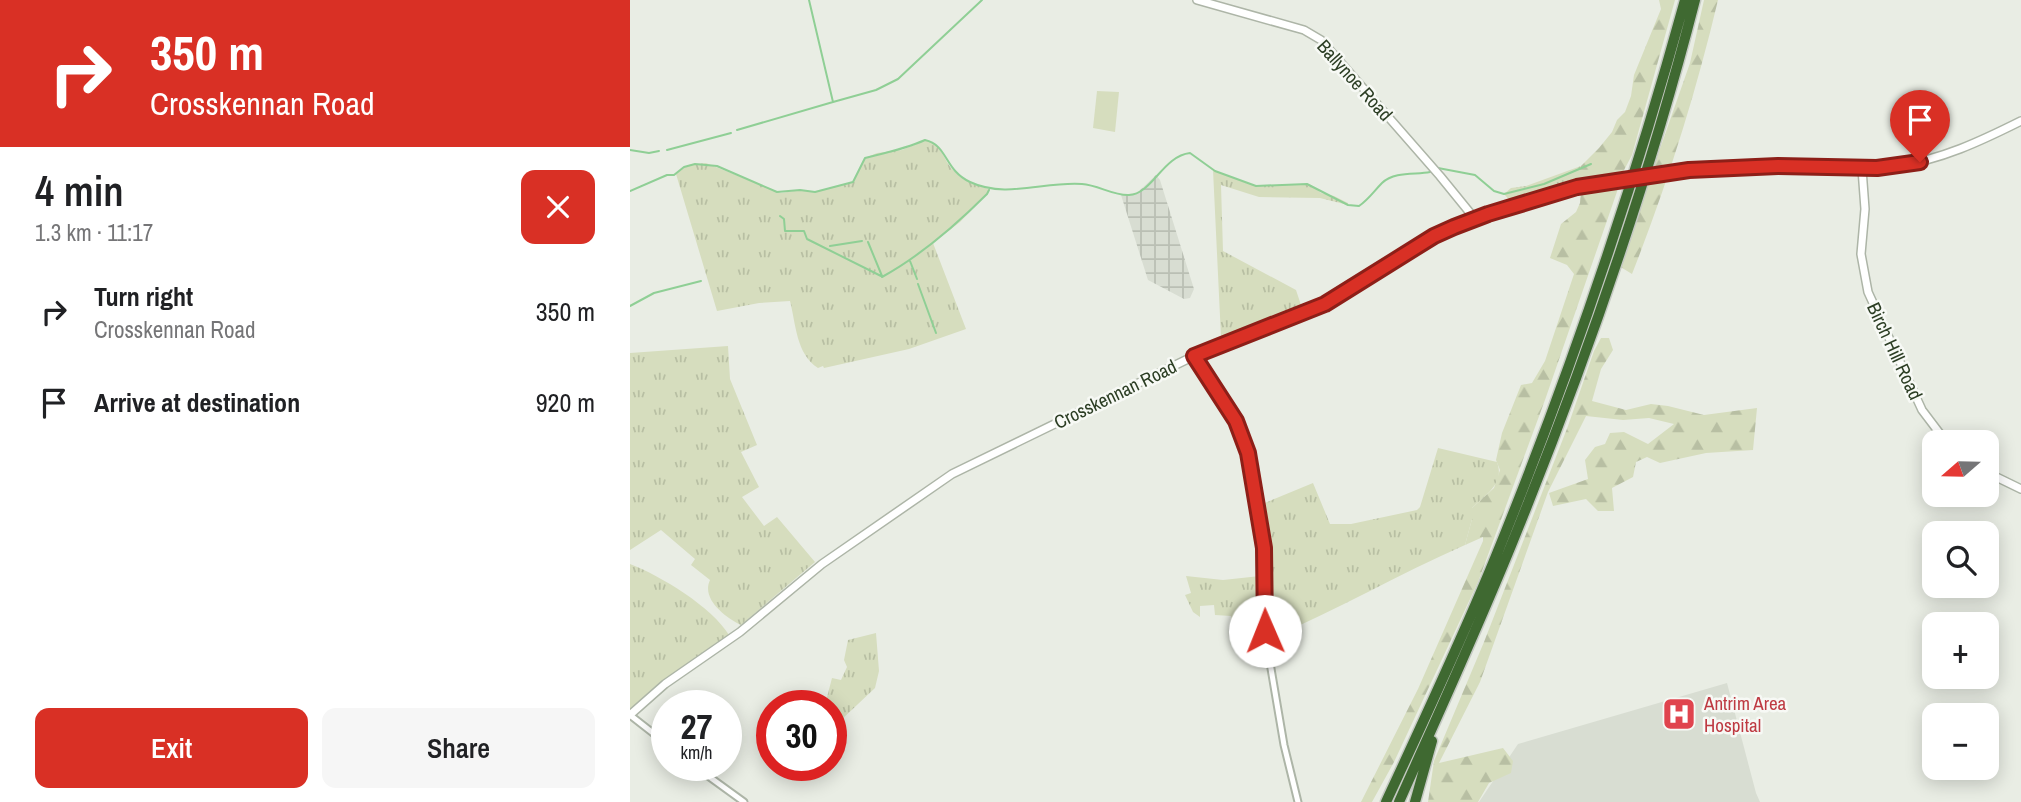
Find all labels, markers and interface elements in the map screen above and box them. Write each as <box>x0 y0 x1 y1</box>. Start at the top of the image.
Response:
text: 350 m <box>150 19 264 85</box>
icon: right <box>35 28 126 119</box>
street label: Ballynoe Road <box>1311 34 1399 126</box>
text: Crosskennan Road <box>150 82 375 125</box>
pin <box>1890 90 1950 162</box>
icon: arrive <box>1901 101 1939 139</box>
text: 4 min <box>35 163 124 219</box>
button: close <box>521 170 595 244</box>
text: 1.3 km · 11:17 <box>35 217 153 248</box>
text: Turn right <box>94 279 193 314</box>
icon: right <box>35 293 73 331</box>
text: 350 m <box>536 294 595 329</box>
street label: Birch Hill Road <box>1861 298 1929 404</box>
text: Crosskennan Road <box>94 314 255 345</box>
street label: Crosskennan Road <box>1049 353 1181 435</box>
icon: arrive <box>35 384 73 422</box>
text: Arrive at destination <box>94 385 300 420</box>
text: 920 m <box>536 385 595 420</box>
north arrow <box>1922 430 1998 508</box>
map controls <box>1922 430 1999 780</box>
button: search <box>1922 521 1999 598</box>
position arrow <box>1228 594 1302 668</box>
button: + <box>1922 612 1999 689</box>
speed limit sign: 30 <box>756 690 847 781</box>
place label: Antrim Area Hospital <box>1703 690 1787 738</box>
hospital icon: Antrim Area Hospital <box>1660 695 1698 733</box>
text: 27 <box>681 703 712 750</box>
button: − <box>1922 703 1999 780</box>
button: Exit <box>35 708 308 788</box>
button: Share <box>322 708 595 788</box>
text: km/h <box>681 740 713 765</box>

